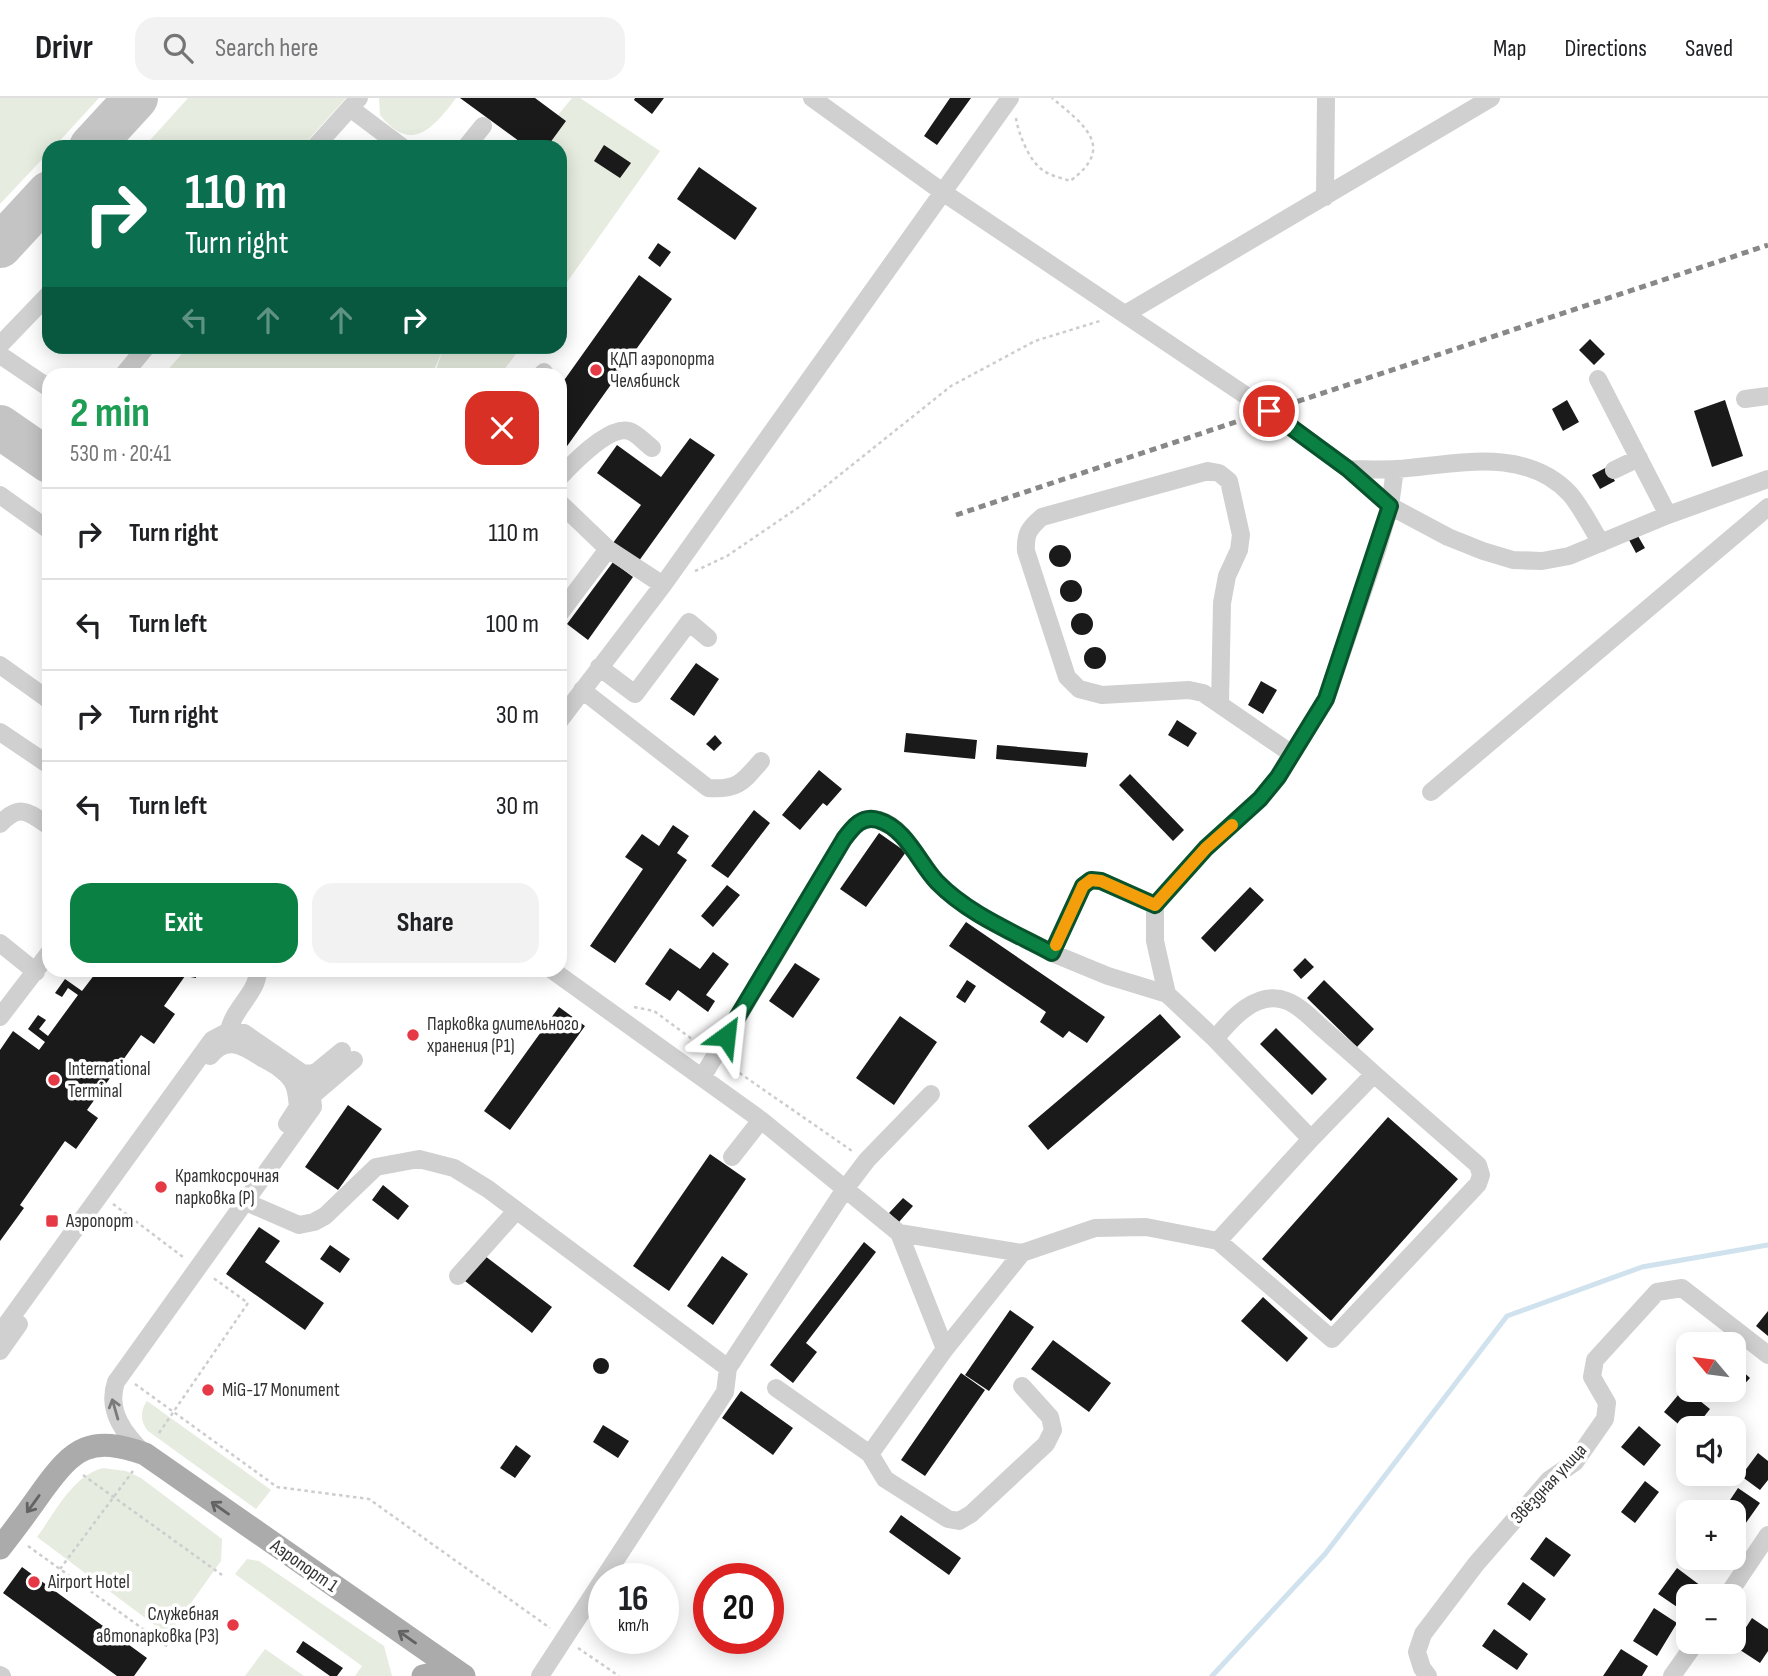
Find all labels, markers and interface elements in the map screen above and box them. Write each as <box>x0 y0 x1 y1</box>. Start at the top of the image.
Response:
search box <box>135 17 625 80</box>
text: Drivr <box>35 28 93 68</box>
icon: search <box>159 29 197 67</box>
text: Search here <box>215 33 318 64</box>
text: Map <box>1493 34 1526 63</box>
text: Directions <box>1564 34 1647 63</box>
text: Saved <box>1685 34 1733 63</box>
text: 110 m <box>185 164 287 223</box>
icon: right <box>70 168 161 259</box>
text: Turn right <box>185 224 289 263</box>
icon: left <box>176 301 214 339</box>
icon: ahead <box>249 301 287 339</box>
icon: ahead <box>322 301 360 339</box>
icon: right <box>395 301 433 339</box>
place label: КДП аэропорта Челябинск <box>610 348 715 393</box>
marker: КДП аэропорта Челябинск <box>588 362 604 378</box>
pin <box>1239 381 1299 441</box>
text: 2 min <box>70 388 150 439</box>
button: close <box>465 391 539 465</box>
icon: arrive <box>1250 392 1288 430</box>
text: 530 m · 20:41 <box>70 440 171 468</box>
icon: right <box>70 515 108 553</box>
text: Turn right <box>129 518 218 549</box>
text: 110 m <box>488 518 539 549</box>
icon: left <box>70 606 108 644</box>
text: Turn left <box>129 609 207 640</box>
text: 100 m <box>486 609 539 640</box>
icon: right <box>70 697 108 735</box>
text: Turn right <box>129 700 218 731</box>
text: 30 m <box>496 700 539 731</box>
icon: left <box>70 788 108 826</box>
text: Turn left <box>129 791 207 822</box>
text: 30 m <box>496 791 539 822</box>
button: Exit <box>70 883 298 963</box>
button: Share <box>312 883 539 963</box>
position arrow <box>689 999 763 1073</box>
place label: Парковка длительного хранения (P1) <box>427 1013 579 1058</box>
marker: Парковка длительного хранения (P1) <box>405 1027 421 1043</box>
place label: International Terminal <box>68 1058 150 1103</box>
marker: International Terminal <box>46 1072 62 1088</box>
place label: Краткосрочная парковка (P) <box>175 1165 279 1210</box>
marker: Краткосрочная парковка (P) <box>153 1179 169 1195</box>
place label: Аэропорт <box>65 1210 133 1233</box>
marker: Аэропорт <box>44 1213 60 1229</box>
north arrow <box>1676 1332 1746 1402</box>
map controls <box>1676 1332 1746 1654</box>
place label: MiG-17 Monument <box>222 1379 340 1402</box>
marker: MiG-17 Monument <box>200 1382 216 1398</box>
one-way arrow <box>108 1399 121 1421</box>
button: sound <box>1676 1416 1746 1486</box>
street label: Звёздная улица <box>1506 1439 1592 1529</box>
one-way arrow <box>25 1494 40 1513</box>
one-way arrow <box>211 1500 230 1515</box>
button: + <box>1676 1500 1746 1570</box>
street label: Аэропорт 1 <box>265 1534 342 1598</box>
speed limit sign: 20 <box>693 1563 784 1654</box>
place label: Airport Hotel <box>47 1571 130 1594</box>
marker: Airport Hotel <box>26 1574 42 1590</box>
text: 16 <box>618 1578 649 1621</box>
button: − <box>1676 1584 1746 1654</box>
place label: Служебная автопарковка (P3) <box>96 1603 219 1648</box>
text: km/h <box>618 1615 649 1636</box>
marker: Служебная автопарковка (P3) <box>225 1617 241 1633</box>
one-way arrow <box>398 1630 417 1644</box>

